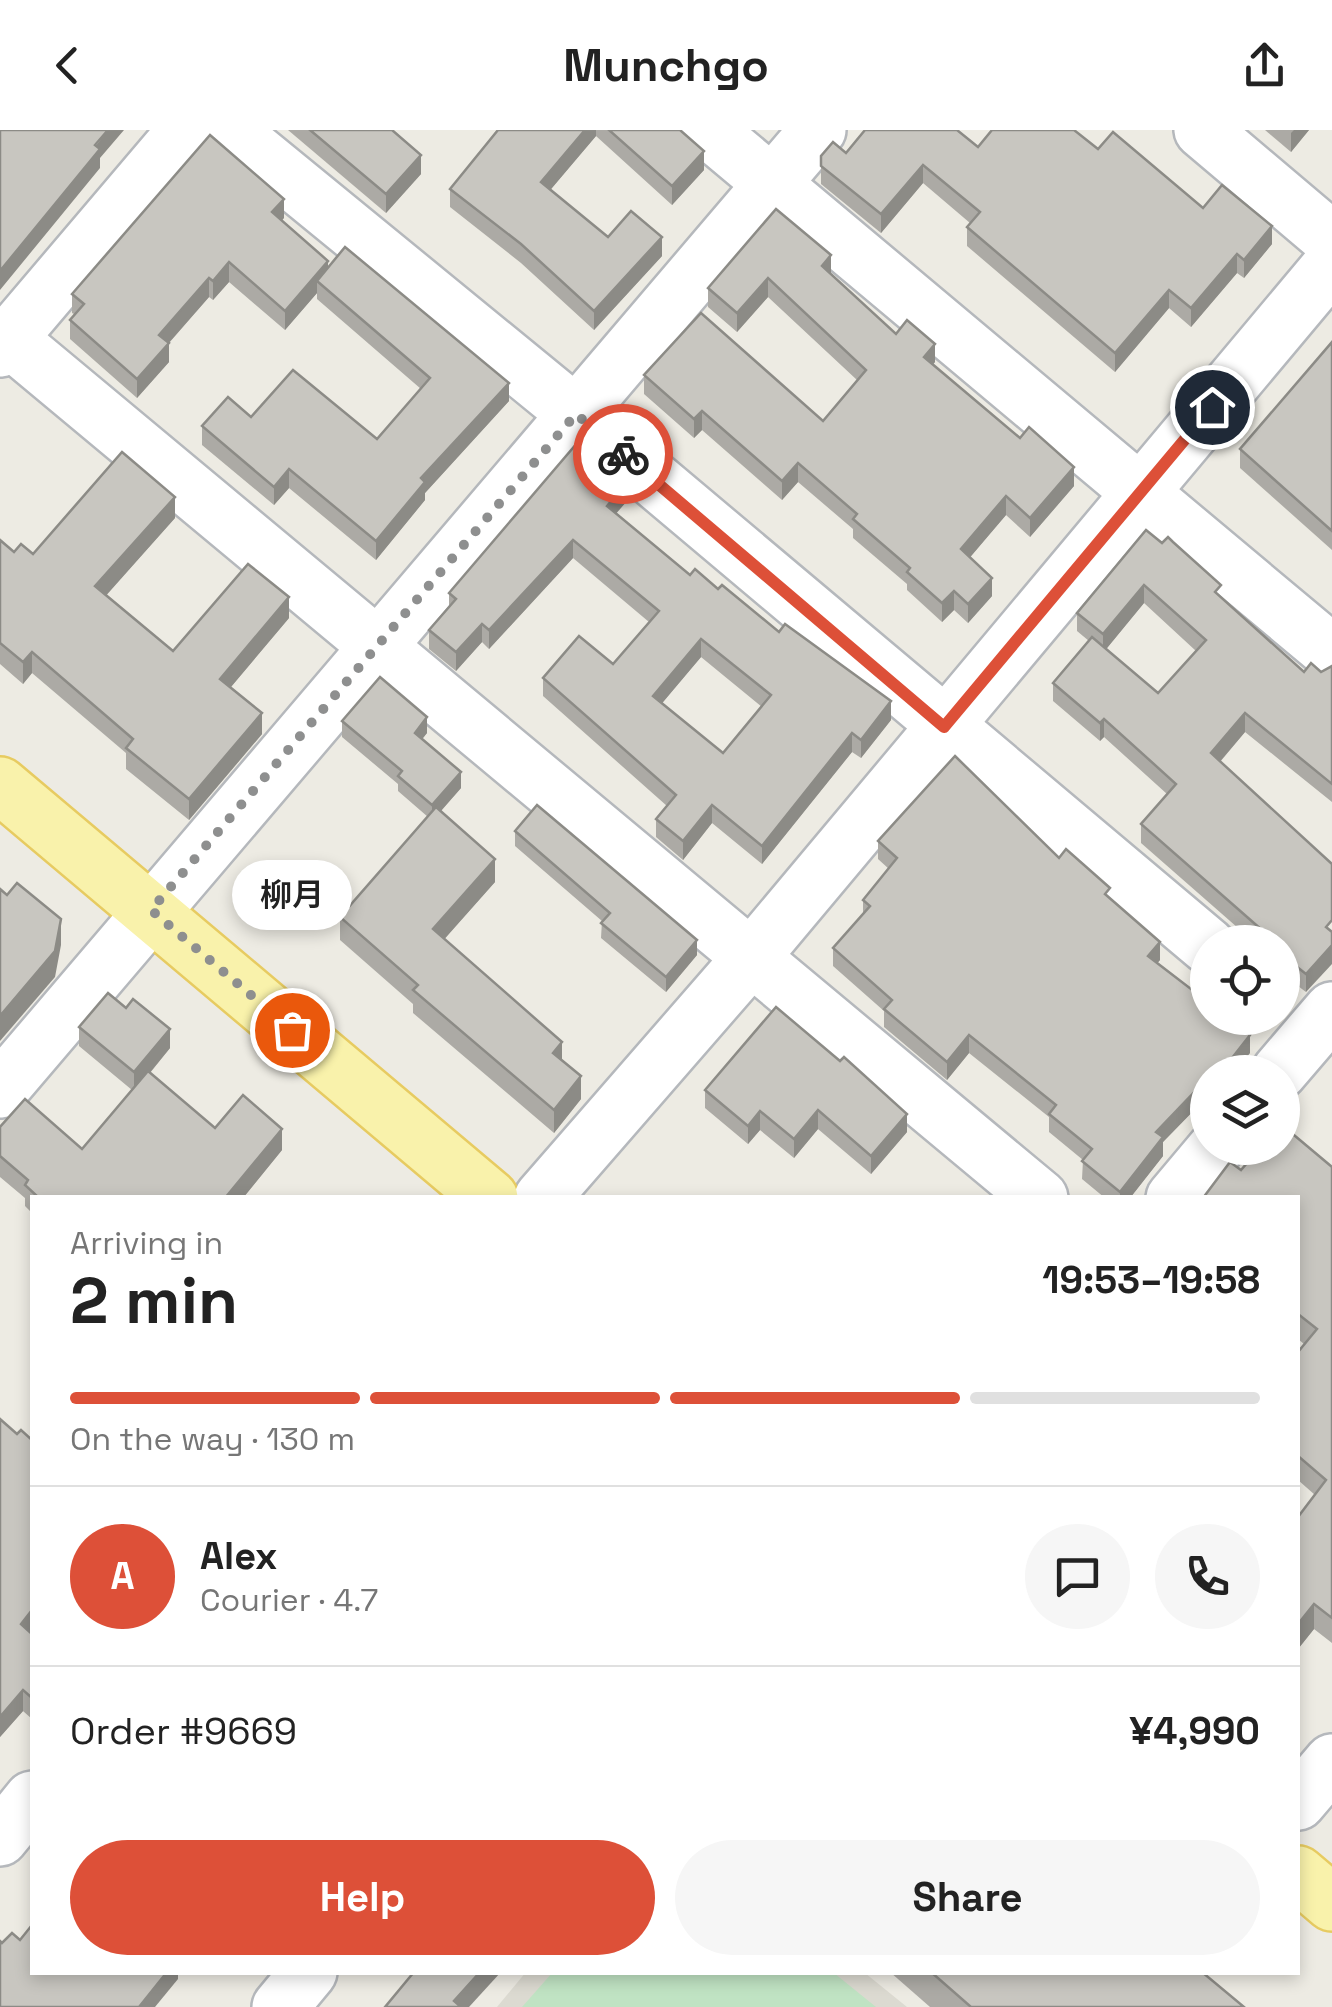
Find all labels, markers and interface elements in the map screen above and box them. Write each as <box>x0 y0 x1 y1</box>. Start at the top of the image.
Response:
text: Munchgo <box>563 37 769 94</box>
icon: back <box>40 38 95 93</box>
icon: share <box>1237 38 1292 93</box>
pin <box>1170 365 1255 450</box>
icon: home <box>1185 380 1240 435</box>
courier <box>573 404 673 504</box>
icon: bike <box>596 427 651 482</box>
callout: 柳月 <box>232 860 352 930</box>
text: 柳月 <box>260 875 324 915</box>
map controls <box>1190 925 1300 1165</box>
button: locate <box>1190 925 1300 1035</box>
pin <box>250 988 335 1073</box>
icon: bag <box>265 1003 320 1058</box>
button: layers <box>1190 1055 1300 1165</box>
text: Arriving in <box>70 1223 223 1263</box>
text: 19:53–19:58 <box>1042 1256 1260 1304</box>
text: 2 min <box>70 1259 238 1342</box>
text: On the way · 130 m <box>70 1419 355 1459</box>
button: chat <box>1025 1524 1130 1629</box>
button: phone <box>1155 1524 1260 1629</box>
text: Alex <box>200 1532 277 1580</box>
text: A <box>110 1552 135 1600</box>
text: Courier · 4.7 <box>200 1580 378 1620</box>
text: Order #9669 <box>70 1707 297 1755</box>
text: ¥4,990 <box>1130 1707 1260 1755</box>
button: Help <box>70 1840 655 1955</box>
button: Share <box>675 1840 1260 1955</box>

